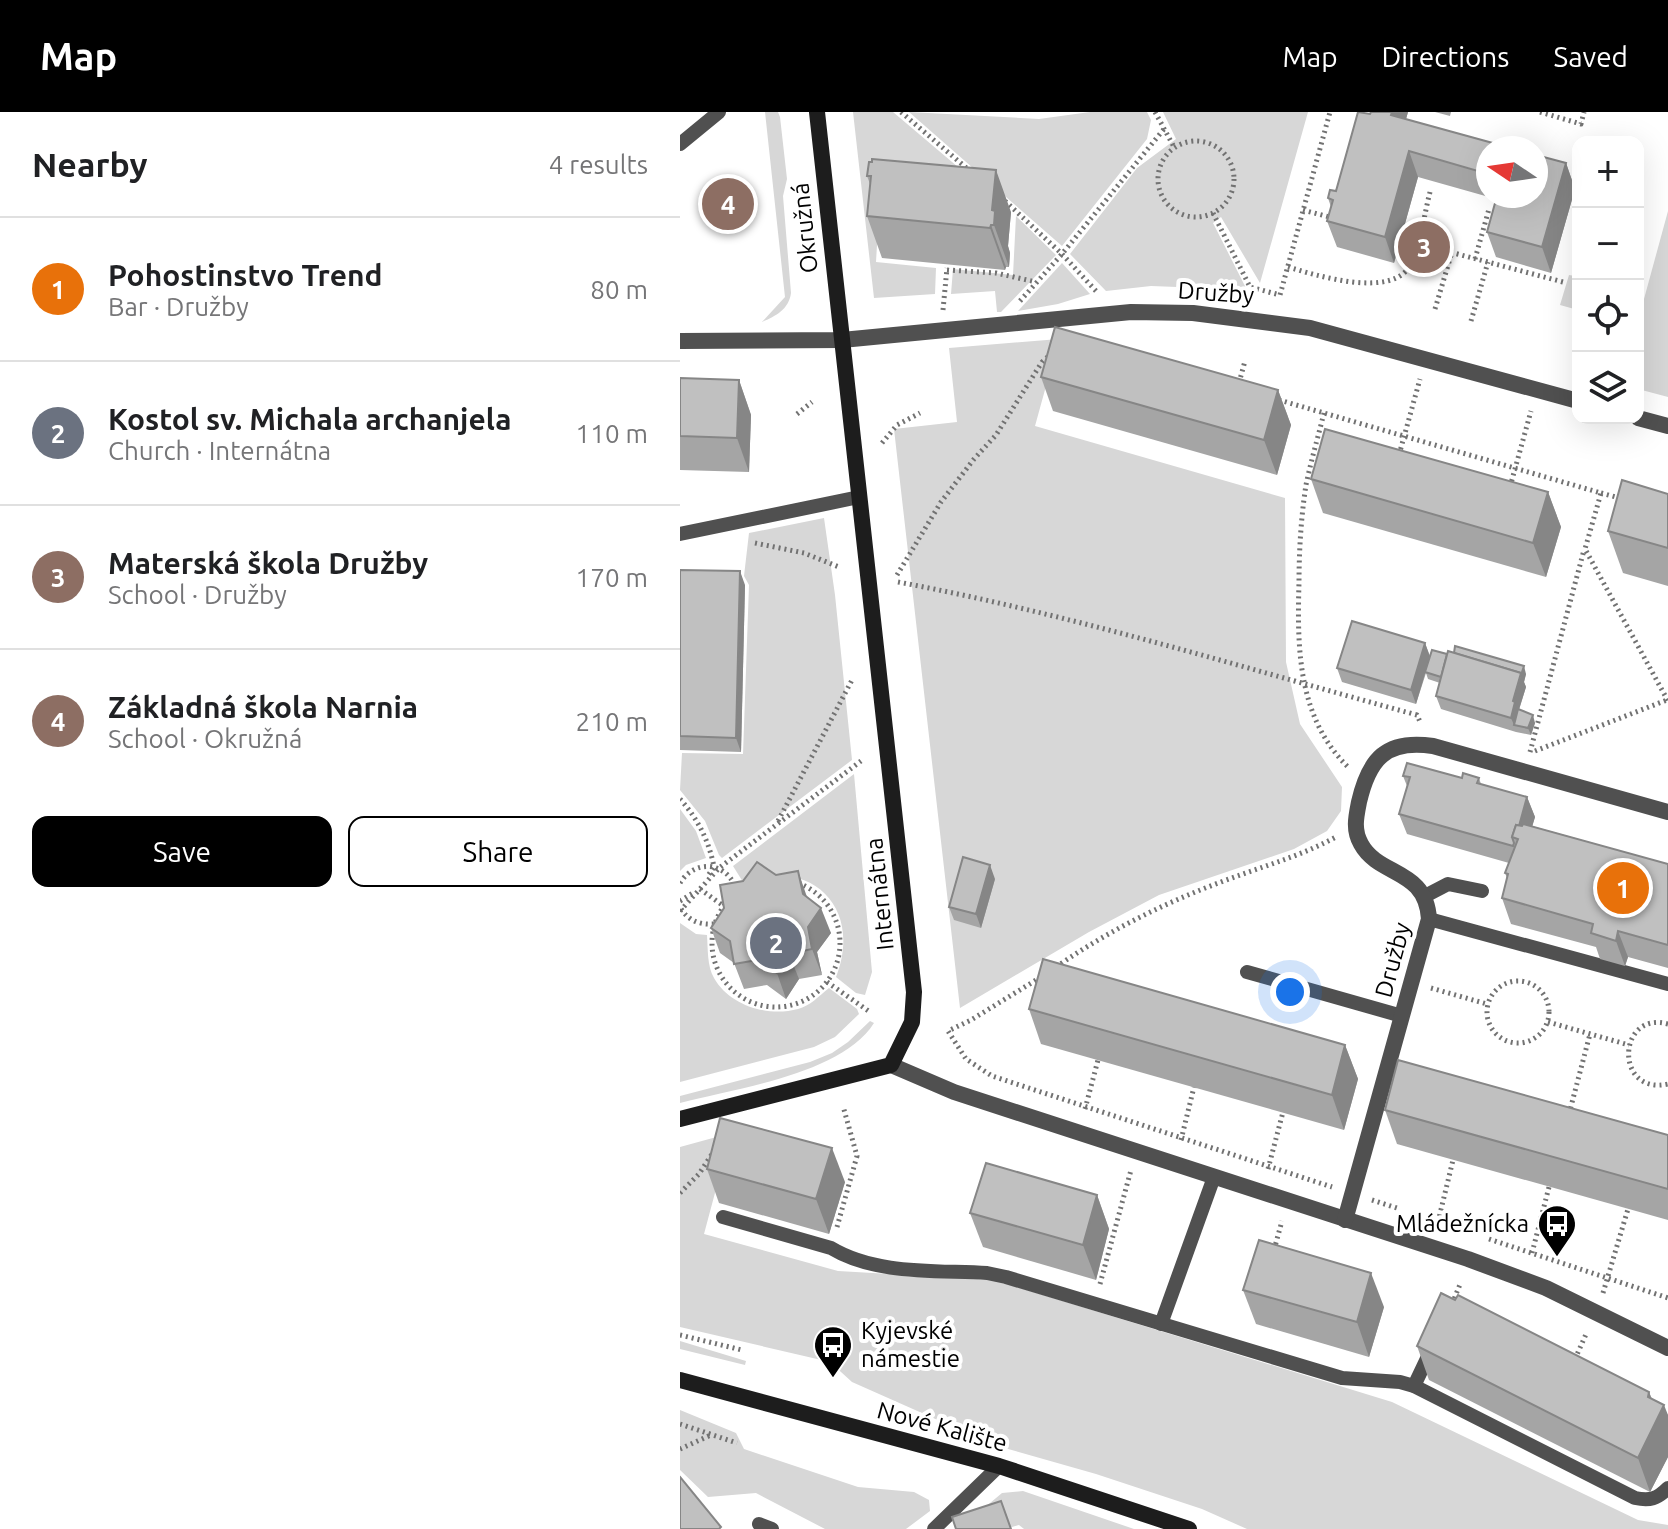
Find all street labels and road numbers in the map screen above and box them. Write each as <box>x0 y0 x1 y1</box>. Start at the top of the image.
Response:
street label: Okružná <box>786 182 823 275</box>
street label: Družby <box>1177 276 1255 309</box>
street label: Internátna <box>860 836 899 952</box>
street label: Družby <box>1370 919 1416 1000</box>
street label: Nové Kalište <box>874 1396 1010 1457</box>

